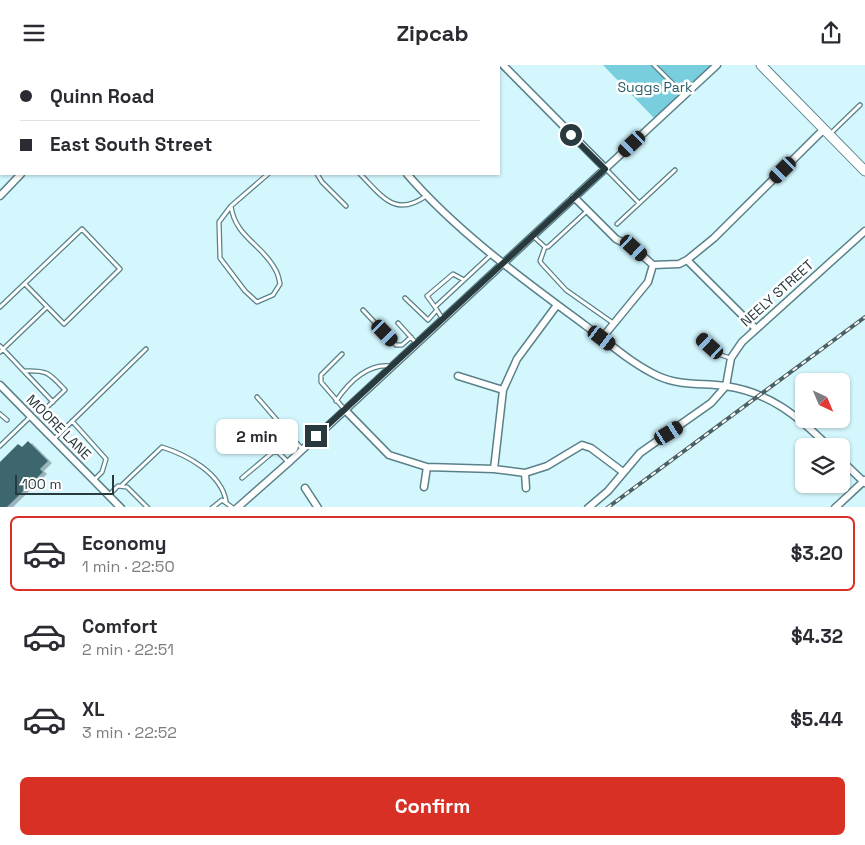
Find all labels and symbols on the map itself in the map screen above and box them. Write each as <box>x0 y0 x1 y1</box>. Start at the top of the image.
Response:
park label: Suggs Park <box>617 78 693 96</box>
route start <box>560 124 582 146</box>
car <box>615 128 648 160</box>
car <box>767 154 798 186</box>
car <box>617 232 650 264</box>
street label: NEELY STREET <box>737 255 817 331</box>
car <box>369 317 400 349</box>
car <box>585 323 618 353</box>
car <box>693 330 726 362</box>
north arrow <box>795 373 850 427</box>
street label: MOORE LANE <box>23 391 95 463</box>
callout: 2 min <box>216 419 298 453</box>
car <box>652 419 685 447</box>
route end <box>305 425 327 447</box>
scale bar <box>15 473 114 496</box>

